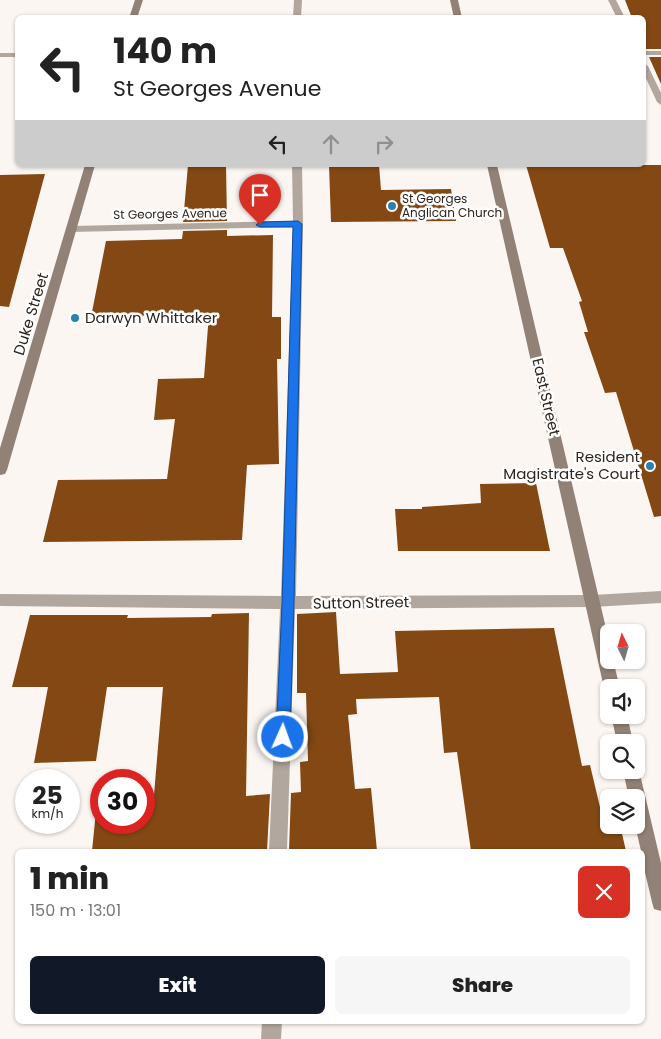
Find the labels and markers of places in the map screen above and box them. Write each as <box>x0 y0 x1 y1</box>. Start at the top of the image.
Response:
pin <box>239 174 281 225</box>
place label: St Georges Anglican Church <box>402 190 502 221</box>
marker: St Georges Anglican Church <box>386 200 398 212</box>
place label: Darwyn Whittaker <box>85 307 218 328</box>
marker: Darwyn Whittaker <box>69 312 81 324</box>
place label: Resident Magistrate's Court <box>503 446 640 484</box>
marker: Resident Magistrate's Court <box>644 460 656 472</box>

